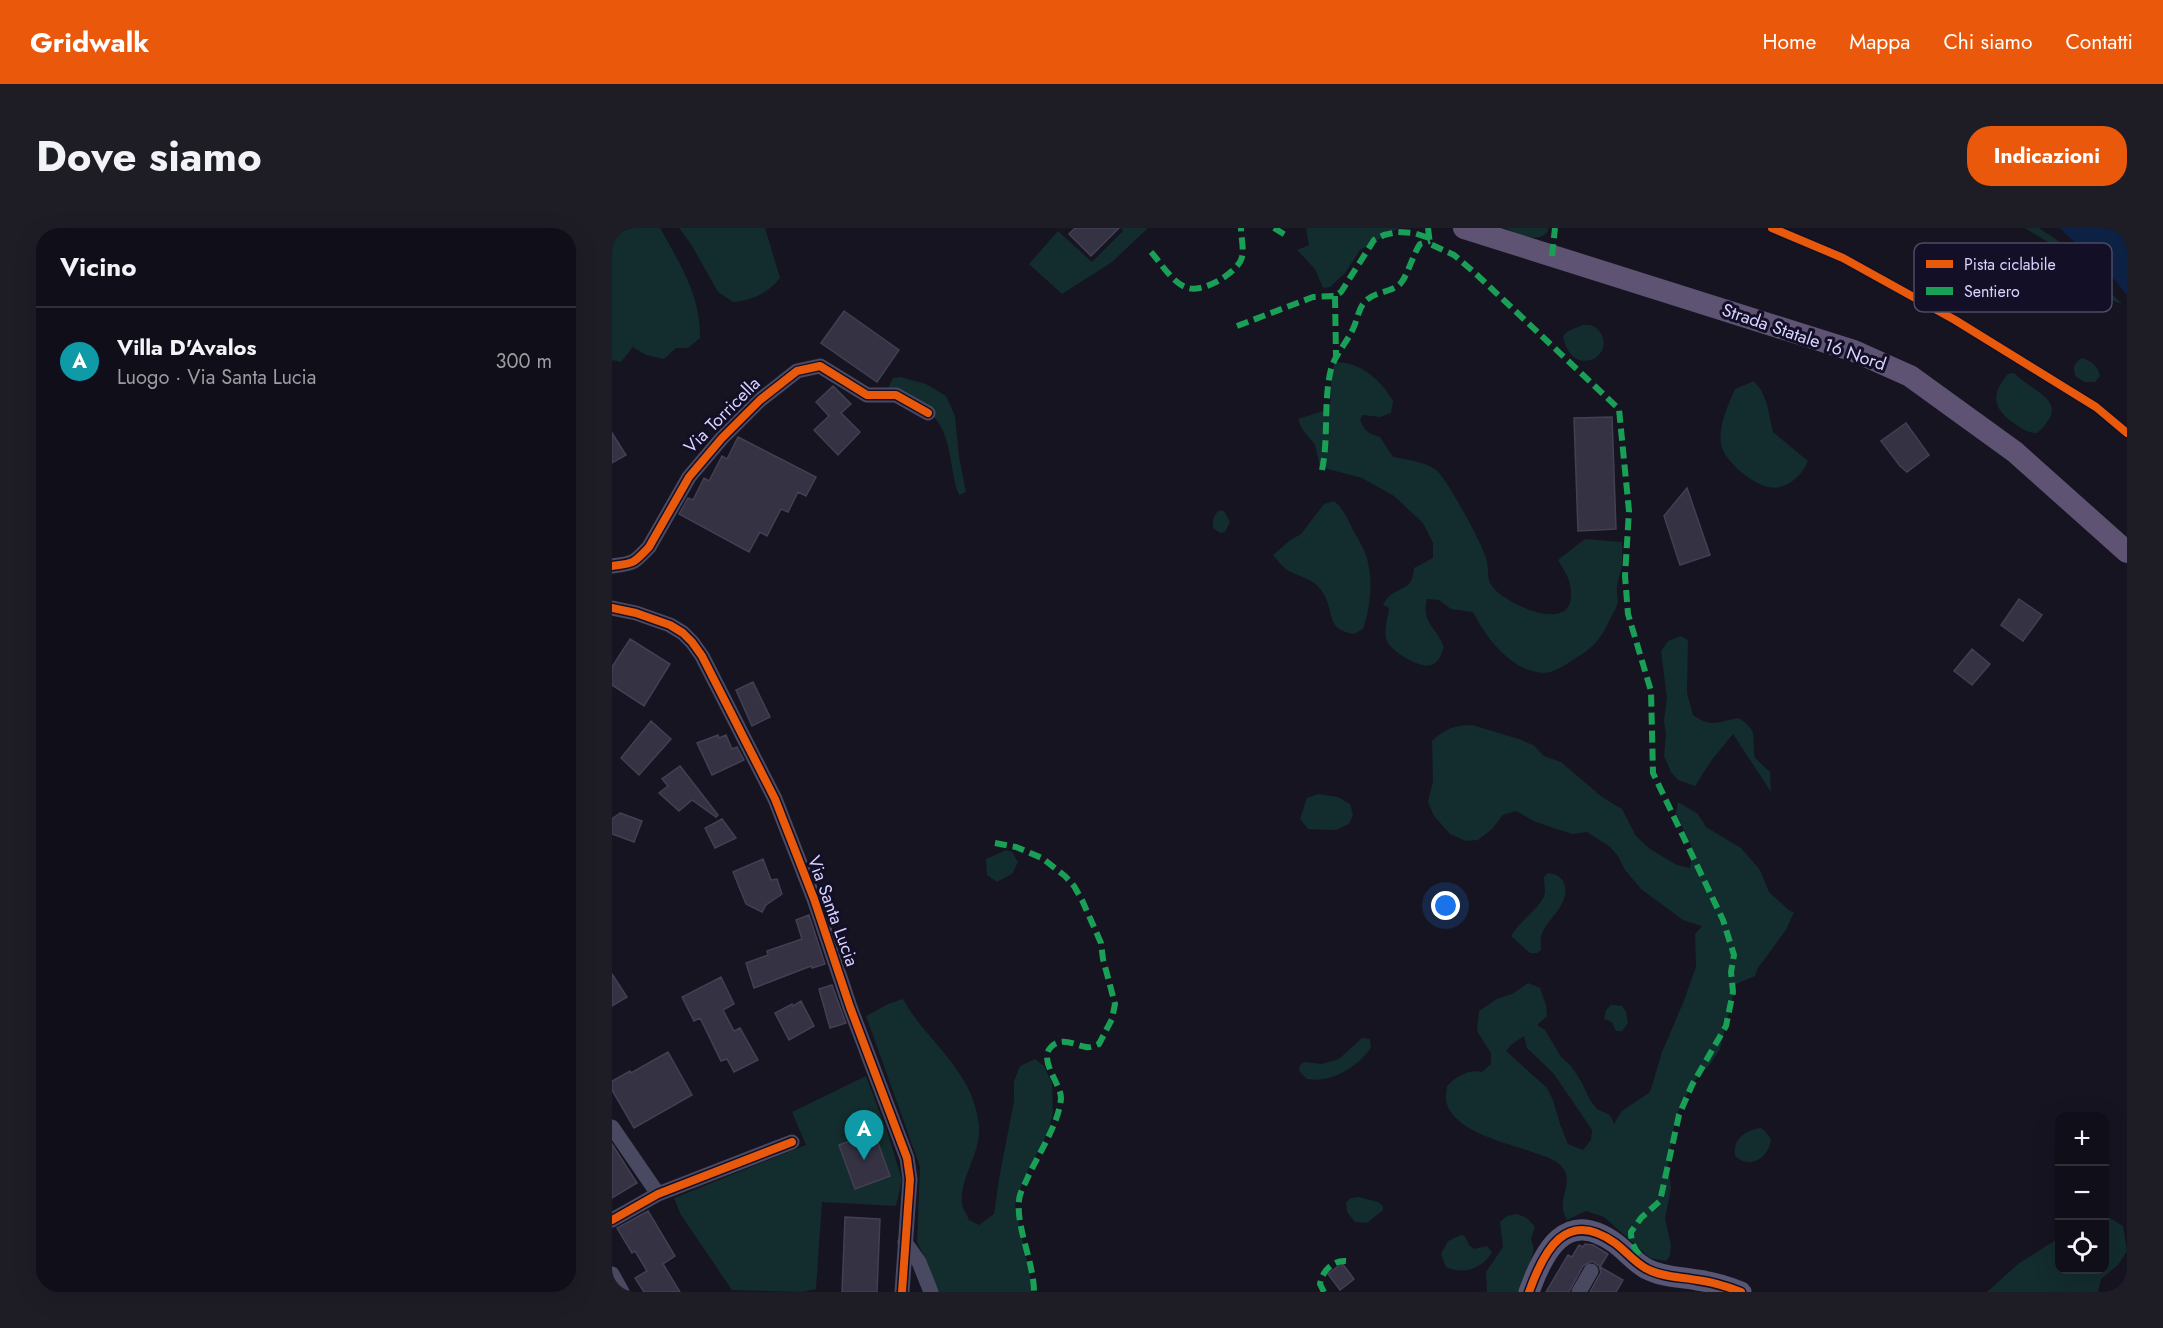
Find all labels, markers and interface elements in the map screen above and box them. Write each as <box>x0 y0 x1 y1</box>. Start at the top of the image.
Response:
text: Gridwalk <box>30 22 149 63</box>
text: Home <box>1763 27 1816 57</box>
text: Mappa <box>1849 27 1910 57</box>
text: Chi siamo <box>1943 27 2032 57</box>
text: Contatti <box>2065 27 2133 57</box>
text: Dove siamo <box>36 126 262 187</box>
button: Indicazioni <box>1967 126 2127 186</box>
legend <box>1914 243 2112 312</box>
text: Vicino <box>60 248 137 286</box>
text: Pista ciclabile <box>1964 253 2056 276</box>
text: Sentiero <box>1964 280 2020 303</box>
street label: Strada Statale 16 Nord <box>1718 297 1890 377</box>
text: Villa D'Avalos <box>117 331 257 363</box>
text: A <box>72 347 87 376</box>
text: 300 m <box>495 347 552 376</box>
text: Luogo · Via Santa Lucia <box>117 363 316 392</box>
street label: Via Torricella <box>678 371 766 459</box>
street label: Via Santa Lucia <box>801 852 865 970</box>
your location <box>1431 891 1460 920</box>
pin: A <box>844 1110 884 1160</box>
map controls <box>2055 1112 2109 1274</box>
button: + <box>2055 1112 2109 1166</box>
button: − <box>2055 1166 2109 1220</box>
button: locate <box>2055 1220 2109 1274</box>

